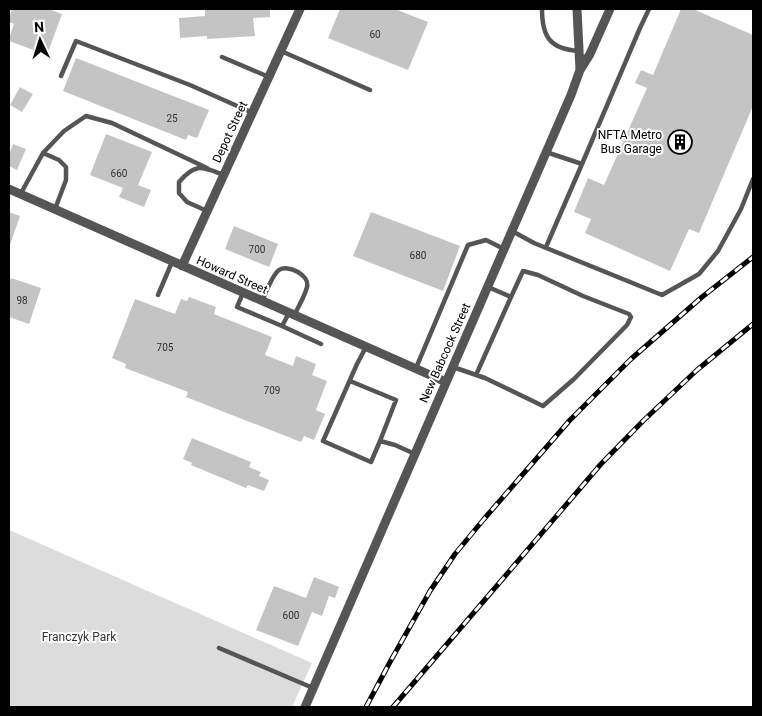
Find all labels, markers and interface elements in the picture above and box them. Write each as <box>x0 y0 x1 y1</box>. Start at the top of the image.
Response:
north arrow <box>15 15 65 65</box>
text: N <box>34 19 45 35</box>
house number: 60 <box>369 29 381 40</box>
street label: Depot Street <box>210 99 250 165</box>
house number: 25 <box>166 113 178 124</box>
place label: NFTA Metro Bus Garage <box>598 128 662 156</box>
building icon: NFTA Metro Bus Garage <box>667 129 693 155</box>
house number: 660 <box>111 168 128 179</box>
house number: 700 <box>249 244 266 255</box>
house number: 680 <box>410 250 427 261</box>
street label: Howard Street <box>194 253 270 297</box>
house number: 98 <box>16 295 28 306</box>
street label: New Babcock Street <box>417 301 473 405</box>
house number: 705 <box>157 342 174 353</box>
house number: 709 <box>264 385 280 396</box>
house number: 600 <box>283 610 300 621</box>
park label: Franczyk Park <box>42 630 117 644</box>

